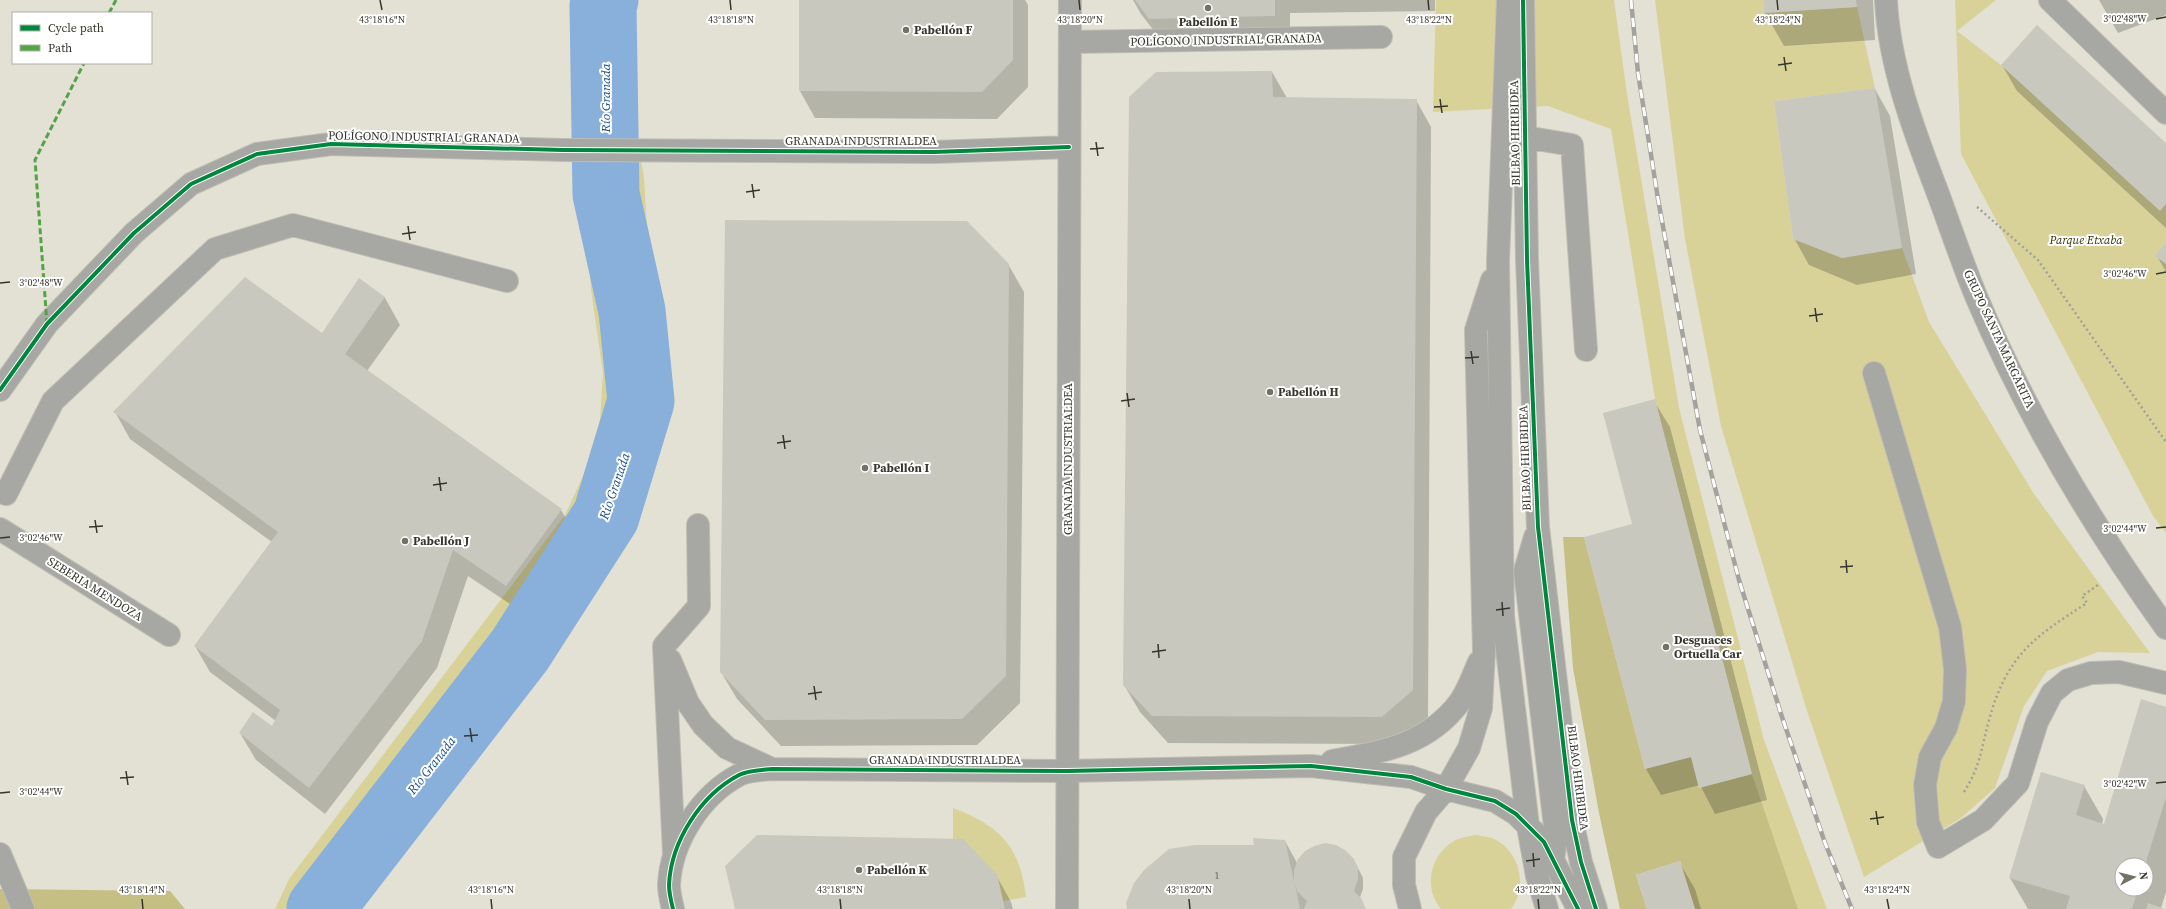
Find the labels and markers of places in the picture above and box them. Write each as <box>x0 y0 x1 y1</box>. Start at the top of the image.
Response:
marker: Pabellón E <box>1203 3 1213 13</box>
place label: Pabellón E <box>1179 14 1237 30</box>
place label: Pabellón F <box>914 22 972 38</box>
marker: Pabellón F <box>901 25 911 35</box>
place label: Pabellón H <box>1278 384 1339 400</box>
marker: Pabellón H <box>1265 387 1275 397</box>
place label: Pabellón I <box>873 460 929 476</box>
marker: Pabellón I <box>860 463 870 473</box>
place label: Pabellón J <box>413 533 469 549</box>
marker: Pabellón J <box>400 536 410 546</box>
place label: Desguaces Ortuella Car <box>1674 632 1742 662</box>
marker: Desguaces Ortuella Car <box>1661 642 1671 652</box>
place label: Pabellón K <box>867 862 927 878</box>
marker: Pabellón K <box>854 865 864 875</box>

